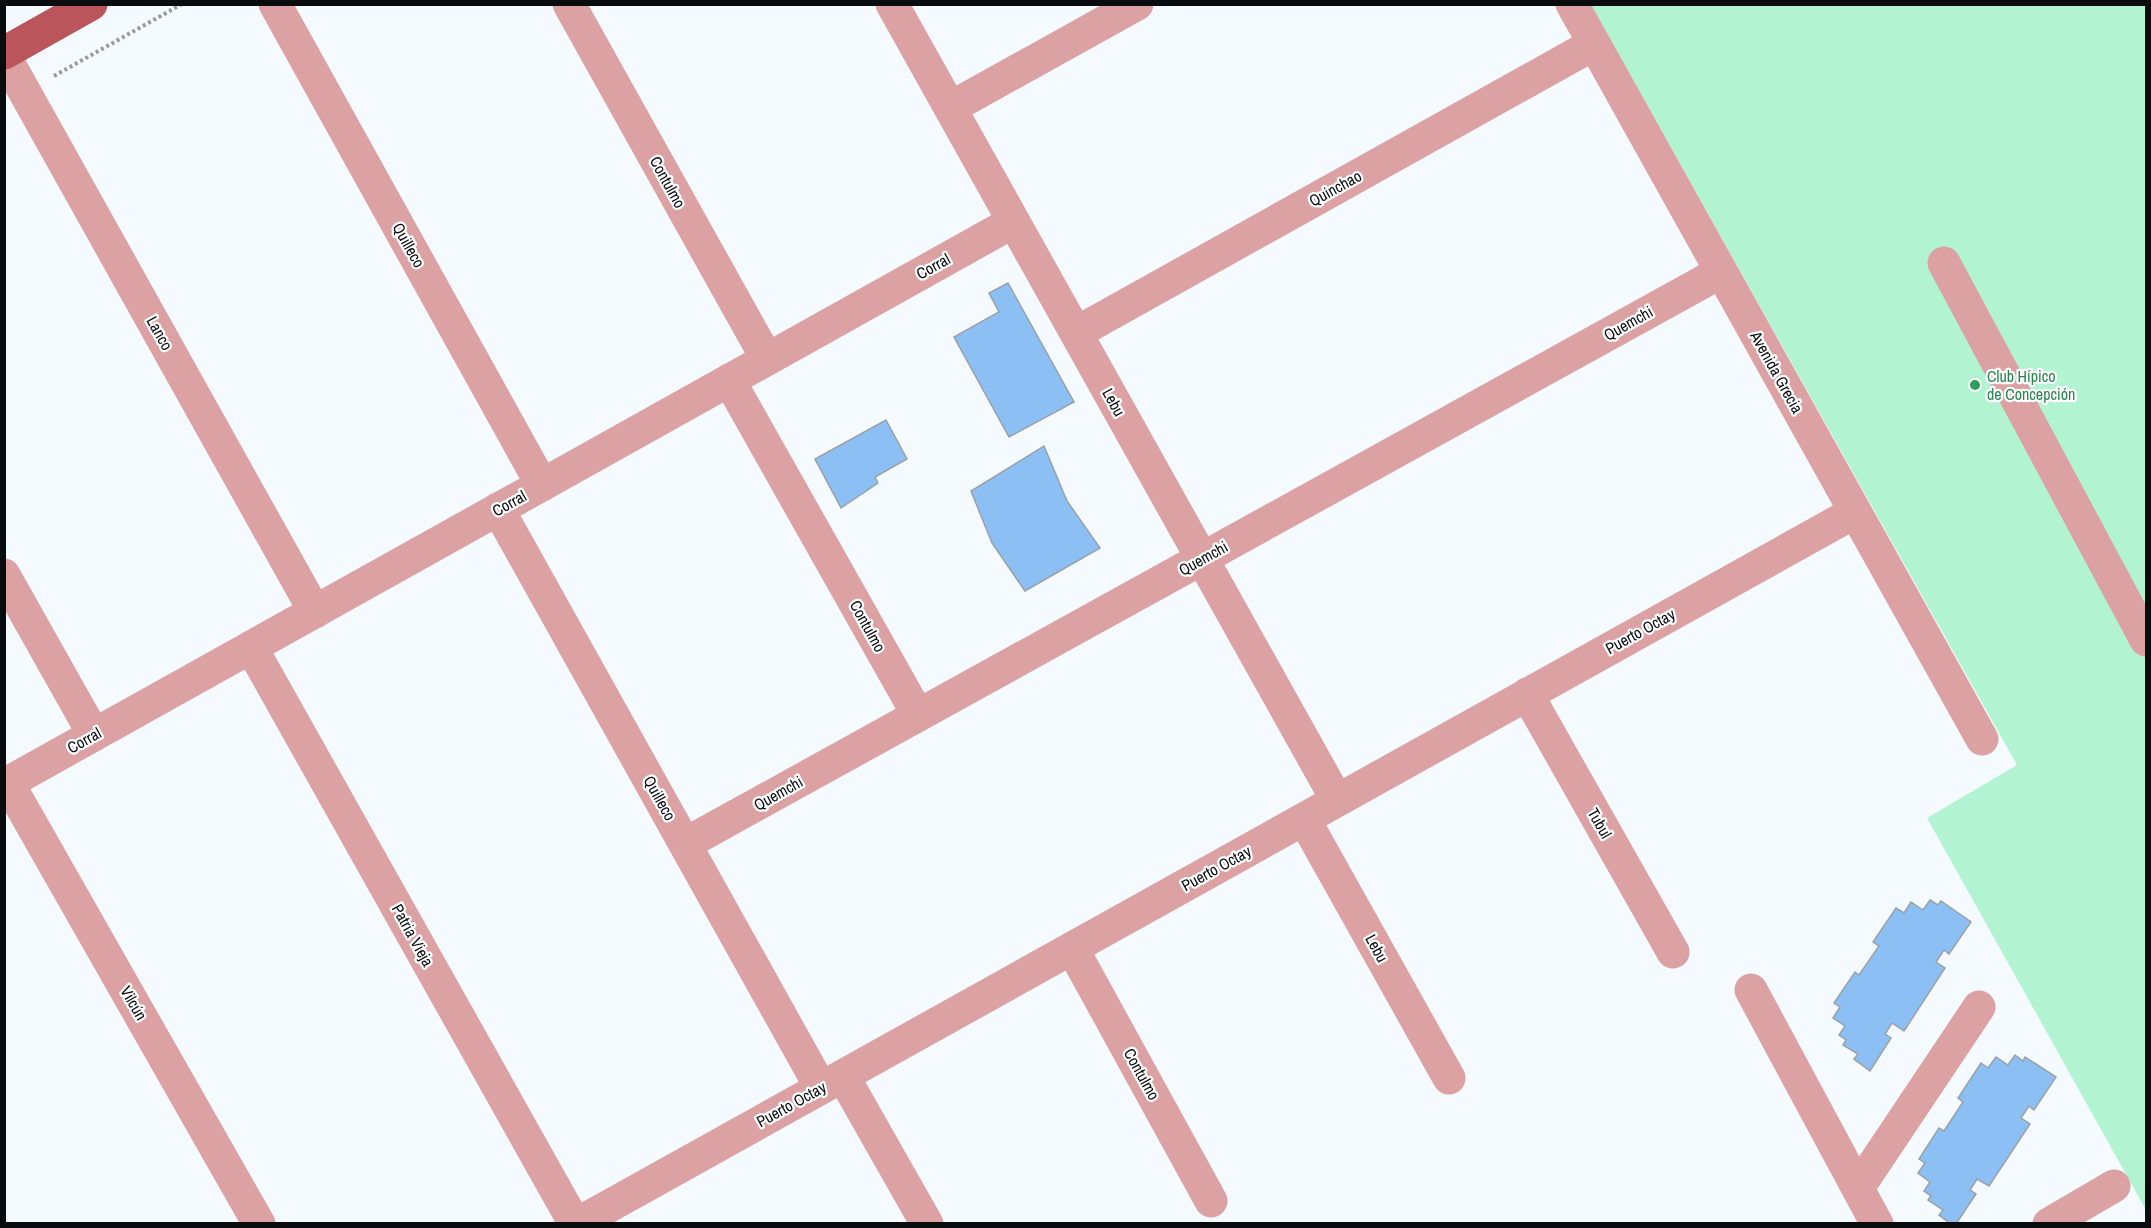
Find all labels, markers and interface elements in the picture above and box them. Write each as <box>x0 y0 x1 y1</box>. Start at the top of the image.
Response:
street label: Contulmo <box>645 152 691 212</box>
street label: Quinchao <box>1305 165 1365 211</box>
street label: Quilleco <box>388 219 430 271</box>
street label: Corral <box>912 248 954 284</box>
street label: Quemchi <box>1599 300 1657 346</box>
street label: Lanco <box>142 312 178 354</box>
street label: Avenida Grecia <box>1745 326 1809 418</box>
place label: Club Hípico de Concepción <box>1987 365 2075 405</box>
marker: Club Hípico de Concepción <box>1968 378 1982 392</box>
street label: Lebu <box>1097 384 1131 420</box>
street label: Corral <box>488 485 530 521</box>
street label: Quemchi <box>1174 535 1232 581</box>
street label: Contulmo <box>845 596 891 656</box>
street label: Puerto Octay <box>1601 603 1679 659</box>
street label: Corral <box>63 722 105 758</box>
street label: Quemchi <box>749 770 807 816</box>
street label: Quilleco <box>639 772 681 824</box>
street label: Tubul <box>1583 804 1617 842</box>
street label: Puerto Octay <box>1177 840 1255 896</box>
street label: Patria Vieja <box>387 900 440 971</box>
street label: Lebu <box>1360 930 1394 966</box>
street label: Vilcún <box>115 982 153 1024</box>
street label: Contulmo <box>1119 1044 1165 1104</box>
street label: Puerto Octay <box>752 1076 830 1132</box>

